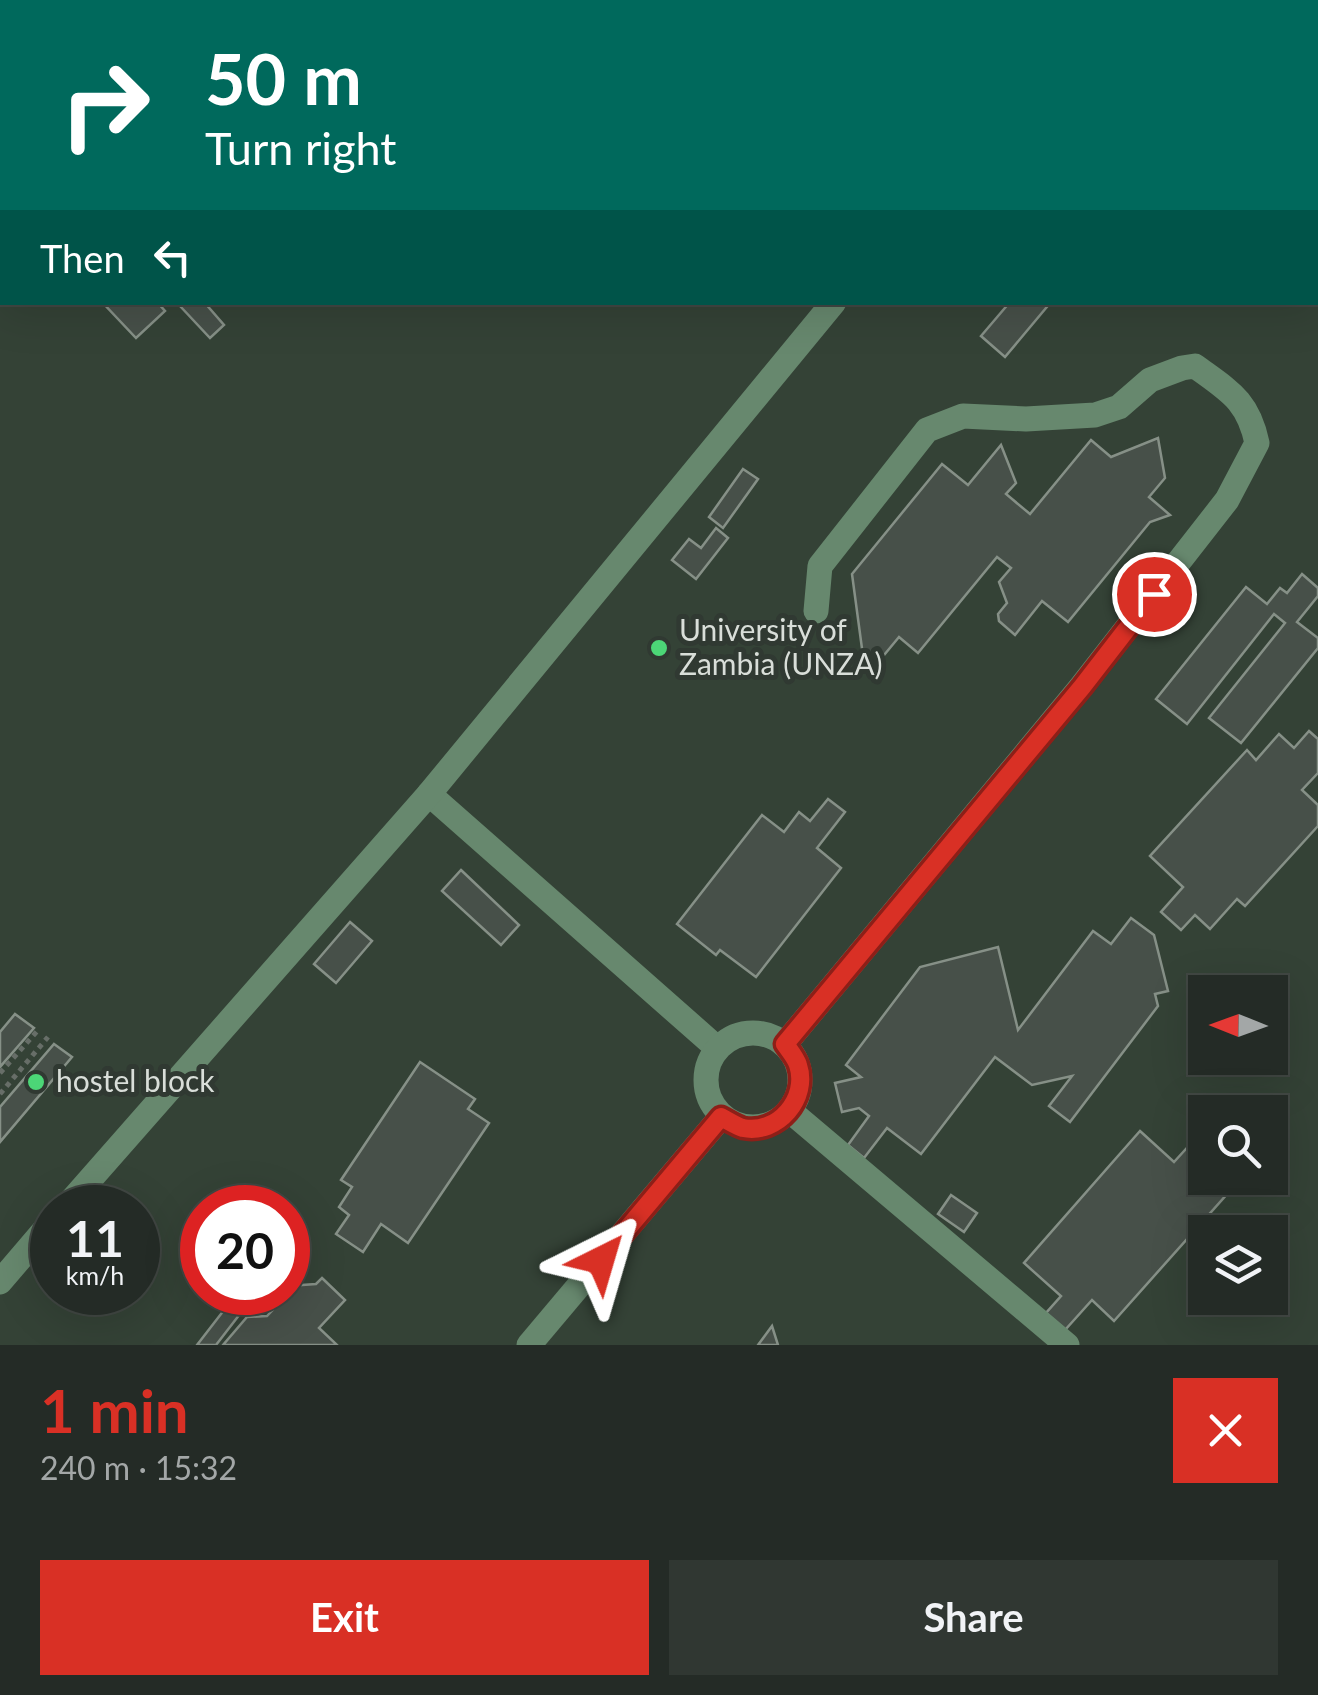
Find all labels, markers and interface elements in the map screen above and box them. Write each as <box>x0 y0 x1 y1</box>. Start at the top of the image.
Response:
text: 50 m <box>205 36 362 120</box>
icon: right <box>40 40 170 170</box>
text: Turn right <box>205 121 396 175</box>
icon: left <box>145 230 200 285</box>
text: Then <box>40 235 125 281</box>
pin <box>1112 552 1197 637</box>
icon: arrive <box>1127 567 1182 622</box>
place label: University of Zambia (UNZA) <box>679 611 883 681</box>
marker: University of Zambia (UNZA) <box>648 637 670 659</box>
north arrow <box>1188 975 1288 1075</box>
map controls <box>1188 975 1288 1315</box>
place label: hostel block <box>56 1062 215 1098</box>
marker: hostel block <box>25 1071 47 1093</box>
button: search <box>1188 1095 1288 1195</box>
speed limit sign: 20 <box>180 1185 310 1315</box>
text: 11 <box>66 1208 124 1268</box>
position arrow <box>549 1208 653 1312</box>
button: layers <box>1188 1215 1288 1315</box>
text: km/h <box>66 1260 124 1290</box>
text: 1 min <box>40 1374 189 1446</box>
button: close <box>1173 1378 1278 1483</box>
text: 240 m · 15:32 <box>40 1448 237 1487</box>
button: Exit <box>40 1560 649 1675</box>
button: Share <box>669 1560 1278 1675</box>

